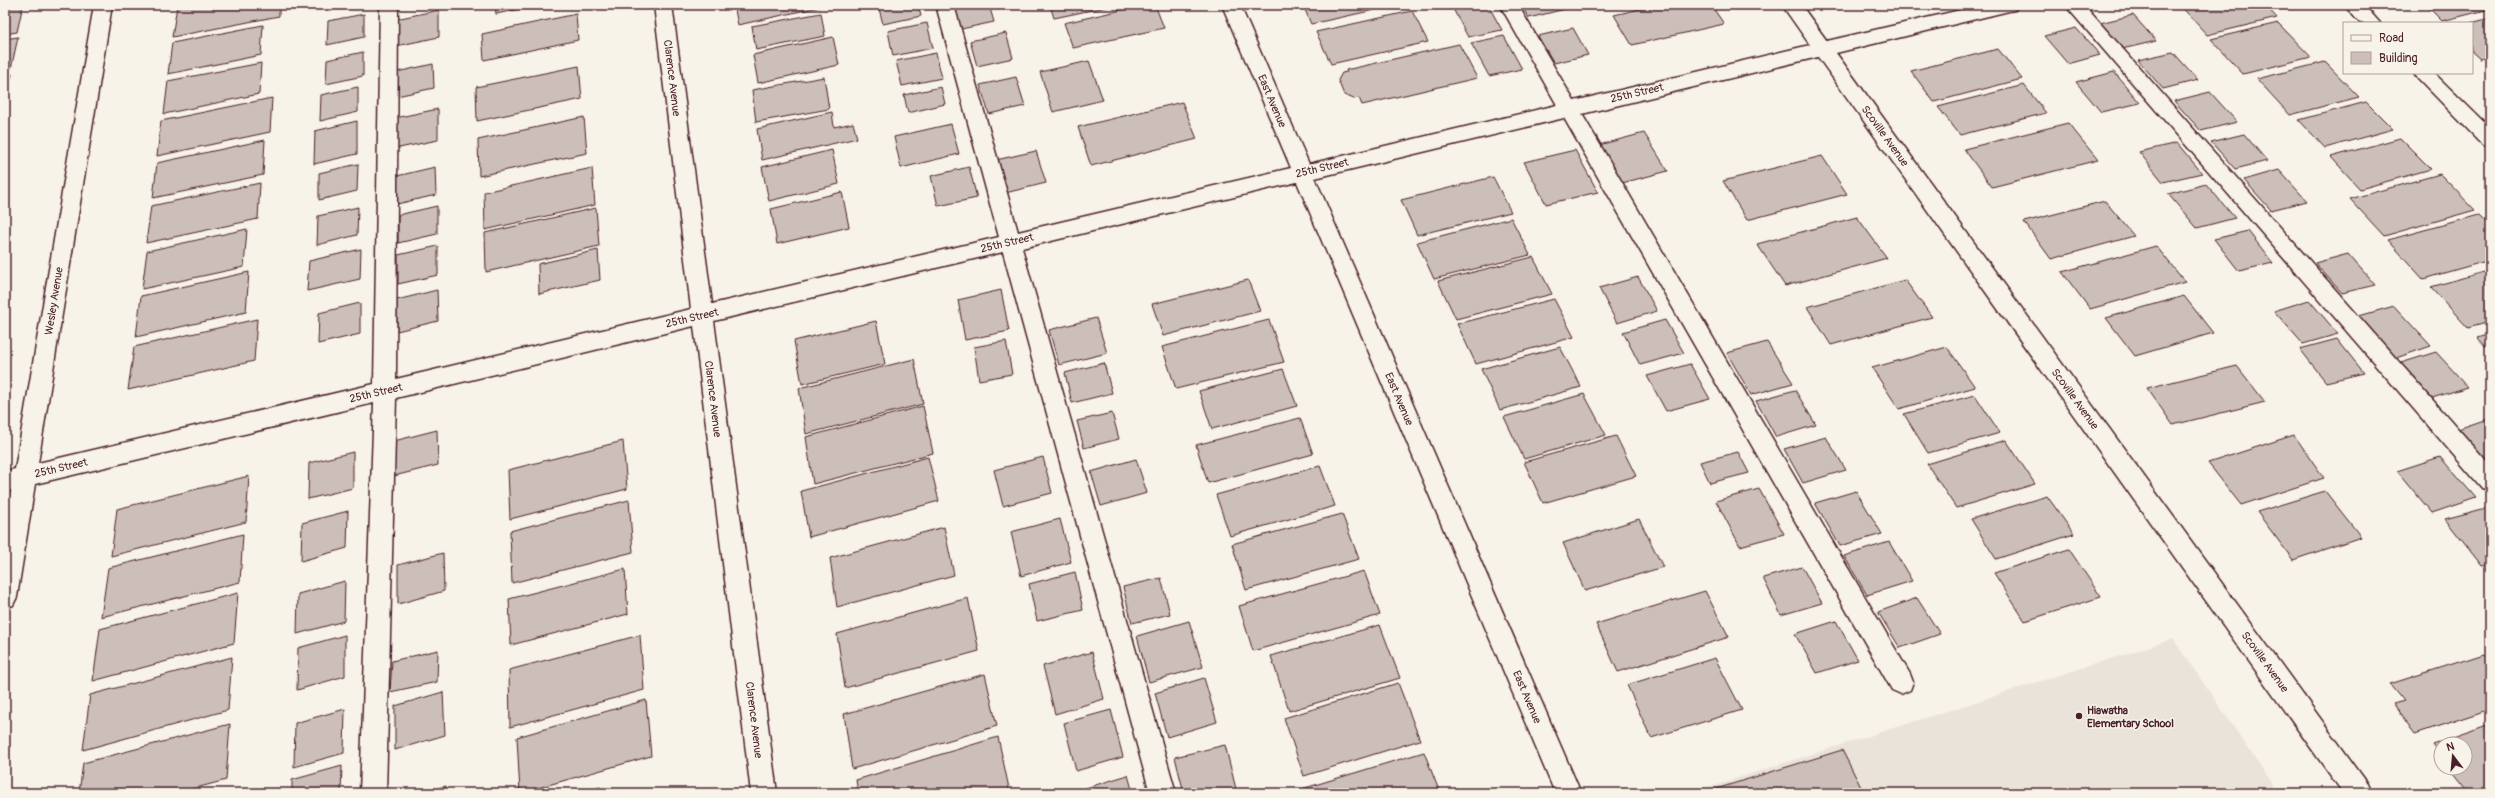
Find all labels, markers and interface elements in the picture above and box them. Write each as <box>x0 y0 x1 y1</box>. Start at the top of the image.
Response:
legend <box>2343 22 2473 74</box>
text: Road <box>2379 31 2404 46</box>
street label: Clarence Avenue <box>661 39 683 118</box>
text: Building <box>2379 51 2418 66</box>
street label: East Avenue <box>1255 73 1289 130</box>
street label: 25th Street <box>1609 80 1665 105</box>
street label: Scoville Avenue <box>1859 103 1912 169</box>
street label: 25th Street <box>1294 155 1350 180</box>
street label: 25th Street <box>979 230 1035 255</box>
street label: Wesley Avenue <box>42 266 66 336</box>
street label: 25th Street <box>664 305 720 330</box>
street label: Clarence Avenue <box>702 360 724 439</box>
street label: Scoville Avenue <box>2049 366 2102 432</box>
street label: East Avenue <box>1382 371 1416 428</box>
street label: 25th Street <box>348 380 404 405</box>
street label: 25th Street <box>33 455 89 480</box>
street label: Scoville Avenue <box>2239 629 2292 695</box>
street label: East Avenue <box>1510 669 1544 726</box>
street label: Clarence Avenue <box>743 681 765 760</box>
place label: Hiawatha Elementary School <box>2087 704 2174 730</box>
marker: Hiawatha Elementary School <box>2074 711 2084 721</box>
north arrow <box>2433 736 2473 776</box>
text: N <box>2445 739 2456 754</box>

